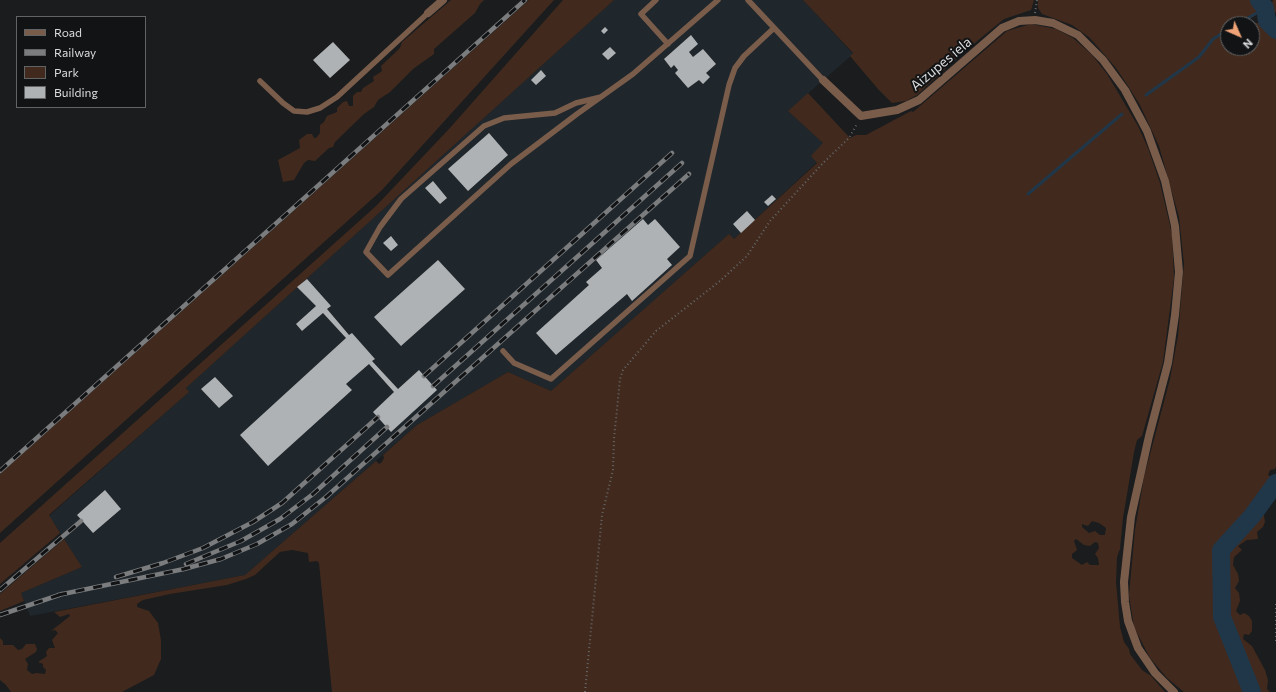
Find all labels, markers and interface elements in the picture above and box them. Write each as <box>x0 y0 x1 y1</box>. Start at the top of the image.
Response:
legend <box>16 16 146 108</box>
north arrow <box>1220 16 1260 56</box>
text: Road <box>54 25 82 39</box>
street label: Aizupes iela <box>907 34 975 94</box>
text: N <box>1241 37 1256 52</box>
text: Railway <box>54 45 96 59</box>
text: Park <box>54 65 79 79</box>
text: Building <box>54 85 98 99</box>

